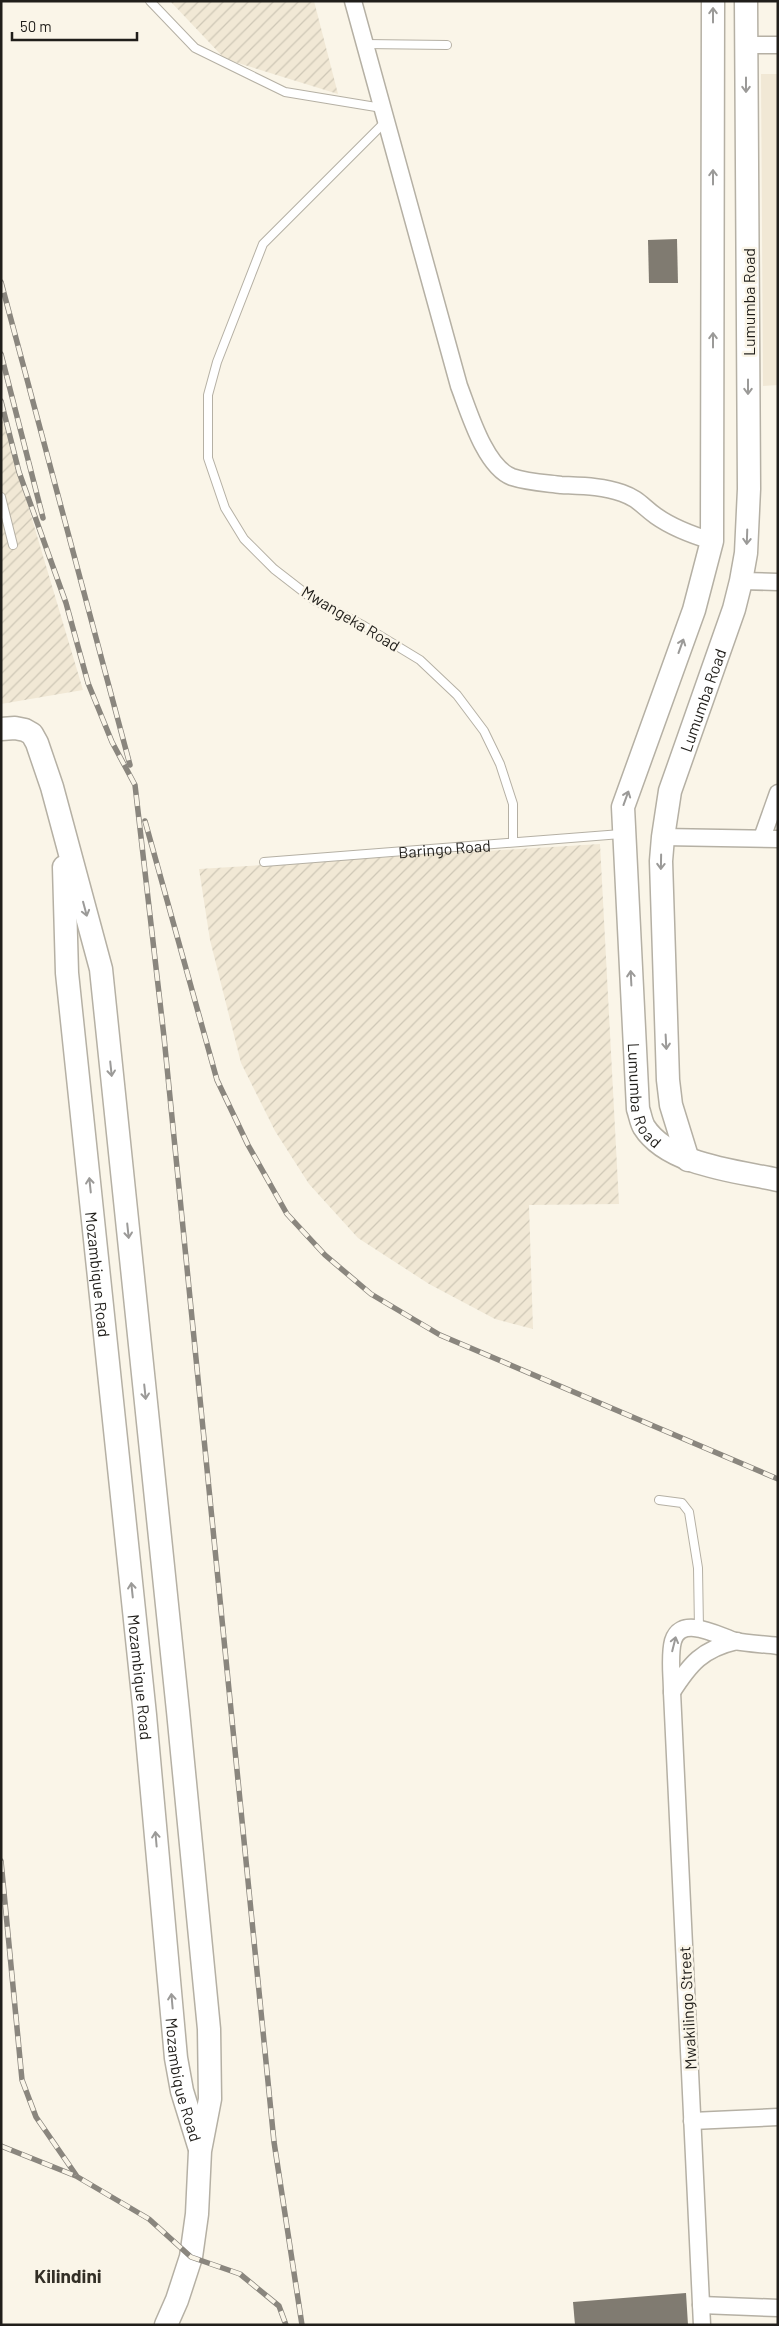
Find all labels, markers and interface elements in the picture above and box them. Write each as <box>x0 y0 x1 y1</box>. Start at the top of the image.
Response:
one-way arrow <box>708 7 718 23</box>
scale bar <box>12 10 138 42</box>
text: 50 m <box>20 17 52 35</box>
one-way arrow <box>741 76 751 93</box>
one-way arrow <box>708 169 718 186</box>
street label: Lumumba Road <box>739 248 758 356</box>
one-way arrow <box>708 332 718 348</box>
one-way arrow <box>743 379 753 395</box>
one-way arrow <box>742 529 752 545</box>
street label: Mwangeka Road <box>298 581 404 655</box>
one-way arrow <box>677 638 686 654</box>
street label: Lumumba Road <box>675 646 729 754</box>
one-way arrow <box>622 791 631 807</box>
street label: Baringo Road <box>398 835 491 861</box>
one-way arrow <box>657 854 666 870</box>
one-way arrow <box>81 901 90 917</box>
one-way arrow <box>627 970 636 986</box>
one-way arrow <box>661 1034 670 1050</box>
street label: Lumumba Road <box>625 1042 666 1151</box>
one-way arrow <box>107 1061 116 1077</box>
one-way arrow <box>85 1177 94 1193</box>
street label: Mozambique Road <box>83 1211 115 1338</box>
one-way arrow <box>123 1222 133 1238</box>
one-way arrow <box>140 1384 150 1400</box>
one-way arrow <box>127 1582 137 1598</box>
street label: Mozambique Road <box>125 1613 157 1741</box>
one-way arrow <box>670 1636 679 1652</box>
one-way arrow <box>152 1831 161 1847</box>
street label: Mwakilingo Street <box>674 1946 700 2070</box>
one-way arrow <box>167 1993 176 2009</box>
street label: Mozambique Road <box>163 2017 206 2143</box>
district label: Kilindini <box>34 2264 102 2287</box>

